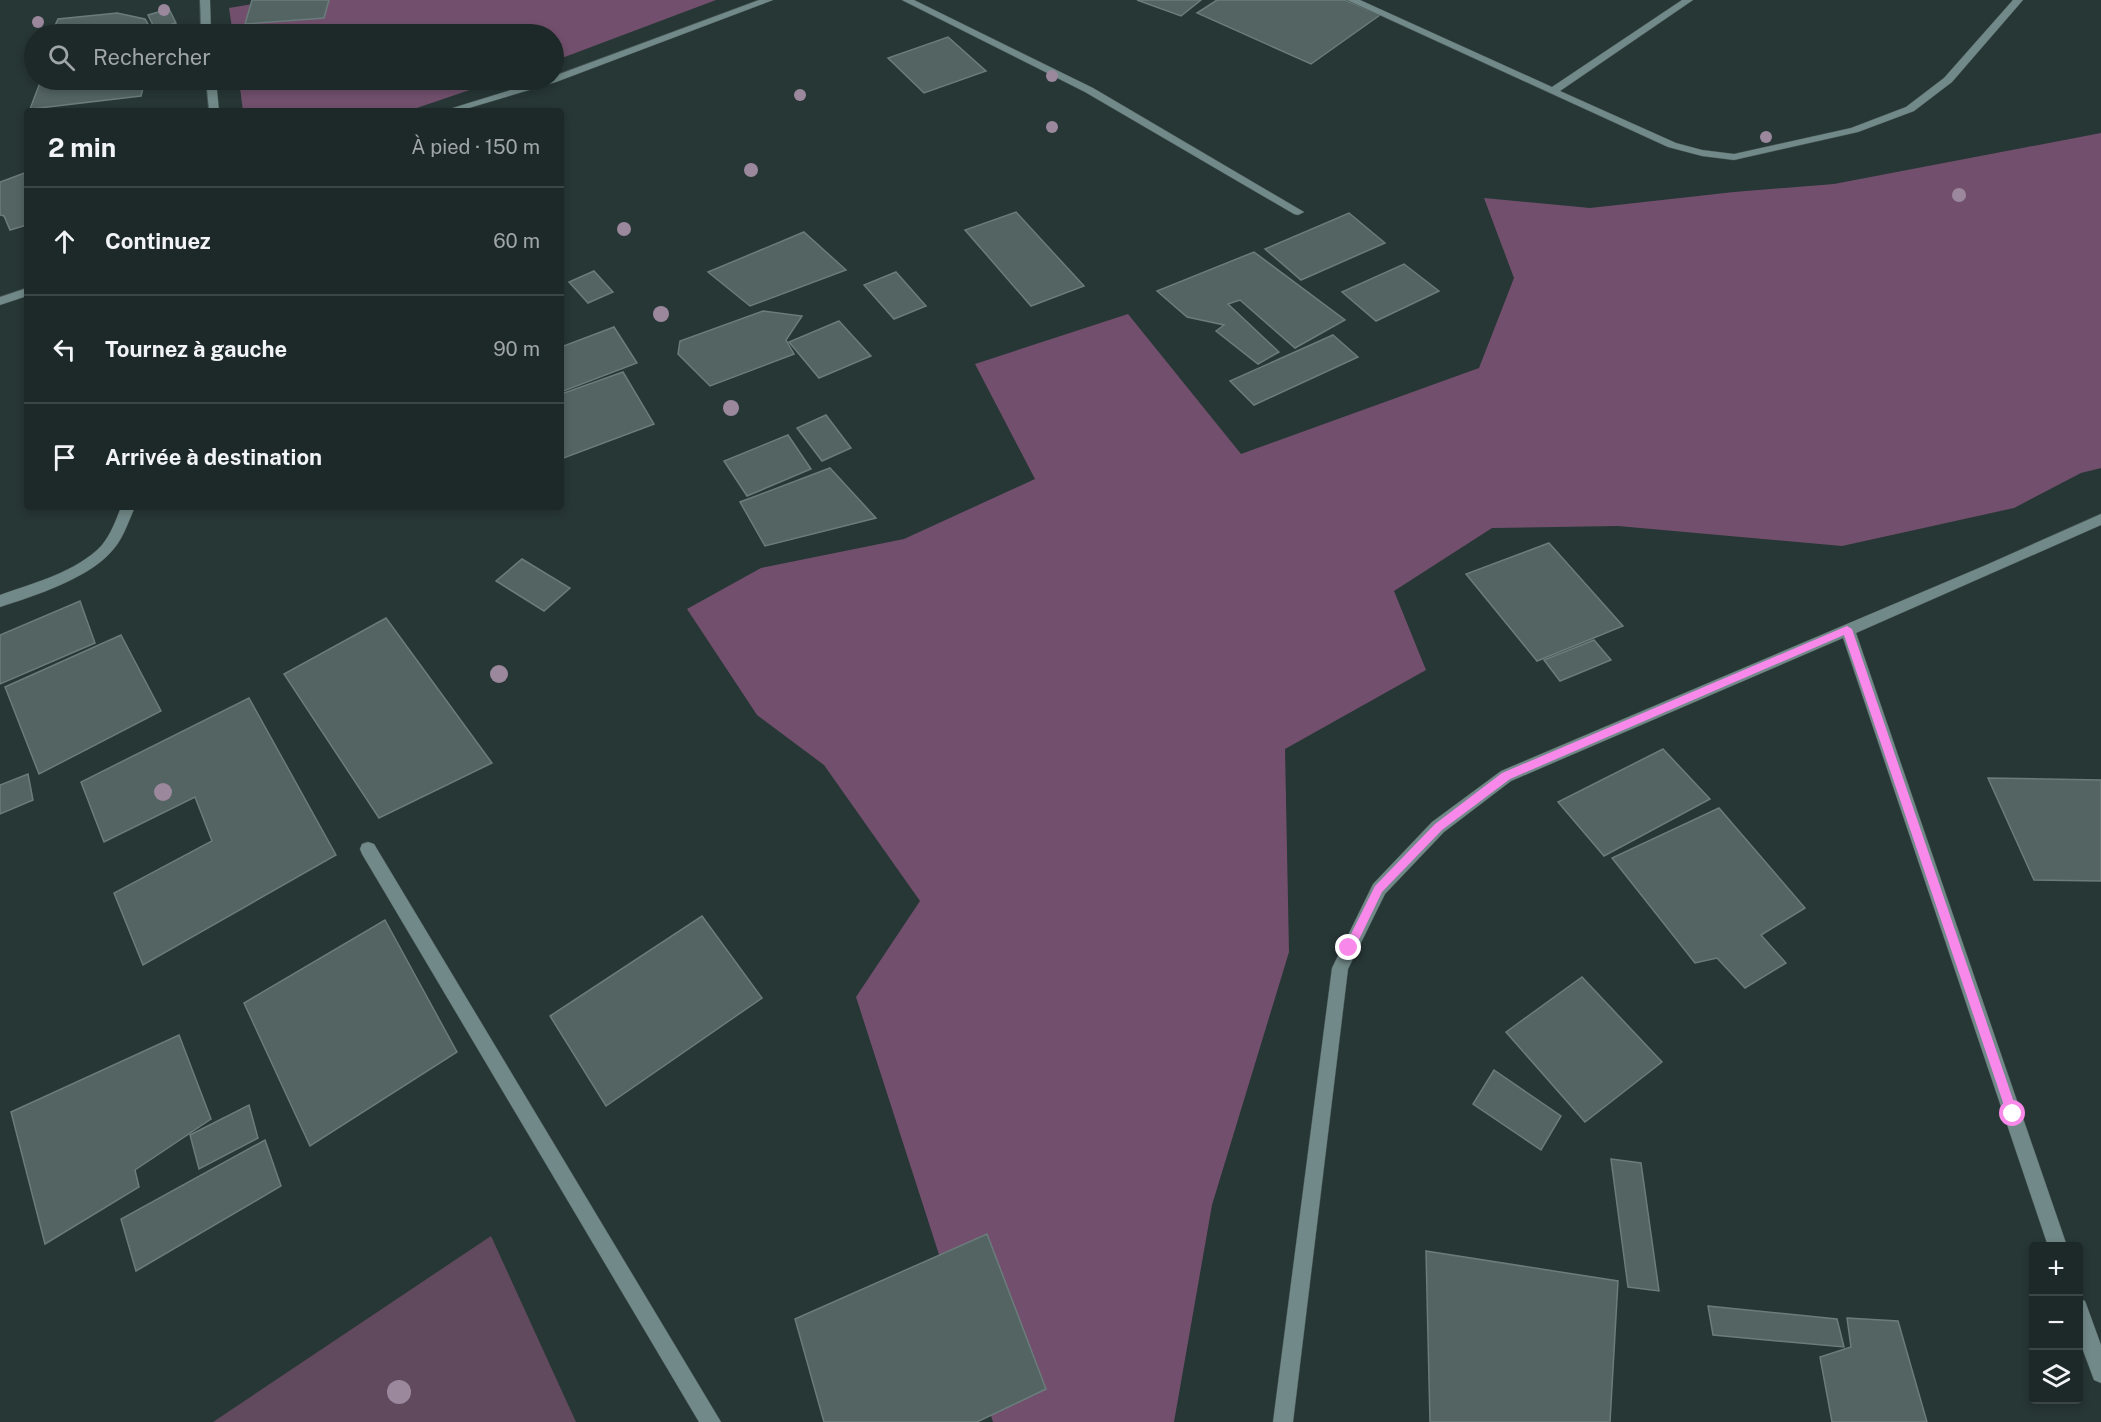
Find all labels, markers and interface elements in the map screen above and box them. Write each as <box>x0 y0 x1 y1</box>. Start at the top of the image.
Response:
search box <box>24 24 564 90</box>
icon: search <box>45 41 78 74</box>
text: Rechercher <box>93 44 211 70</box>
text: 2 min <box>48 132 116 163</box>
text: À pied · 150 m <box>411 135 540 159</box>
icon: ahead <box>48 225 81 258</box>
text: Continuez <box>105 228 211 254</box>
text: 60 m <box>493 229 540 253</box>
icon: left <box>48 333 81 366</box>
text: Tournez à gauche <box>105 336 287 362</box>
text: 90 m <box>493 337 540 361</box>
icon: arrive <box>48 441 81 474</box>
text: Arrivée à destination <box>105 444 322 470</box>
route end <box>1335 934 1361 960</box>
route start <box>1999 1100 2025 1126</box>
map controls <box>2029 1242 2083 1404</box>
button: + <box>2029 1242 2083 1296</box>
button: − <box>2029 1296 2083 1350</box>
button: layers <box>2029 1350 2083 1404</box>

